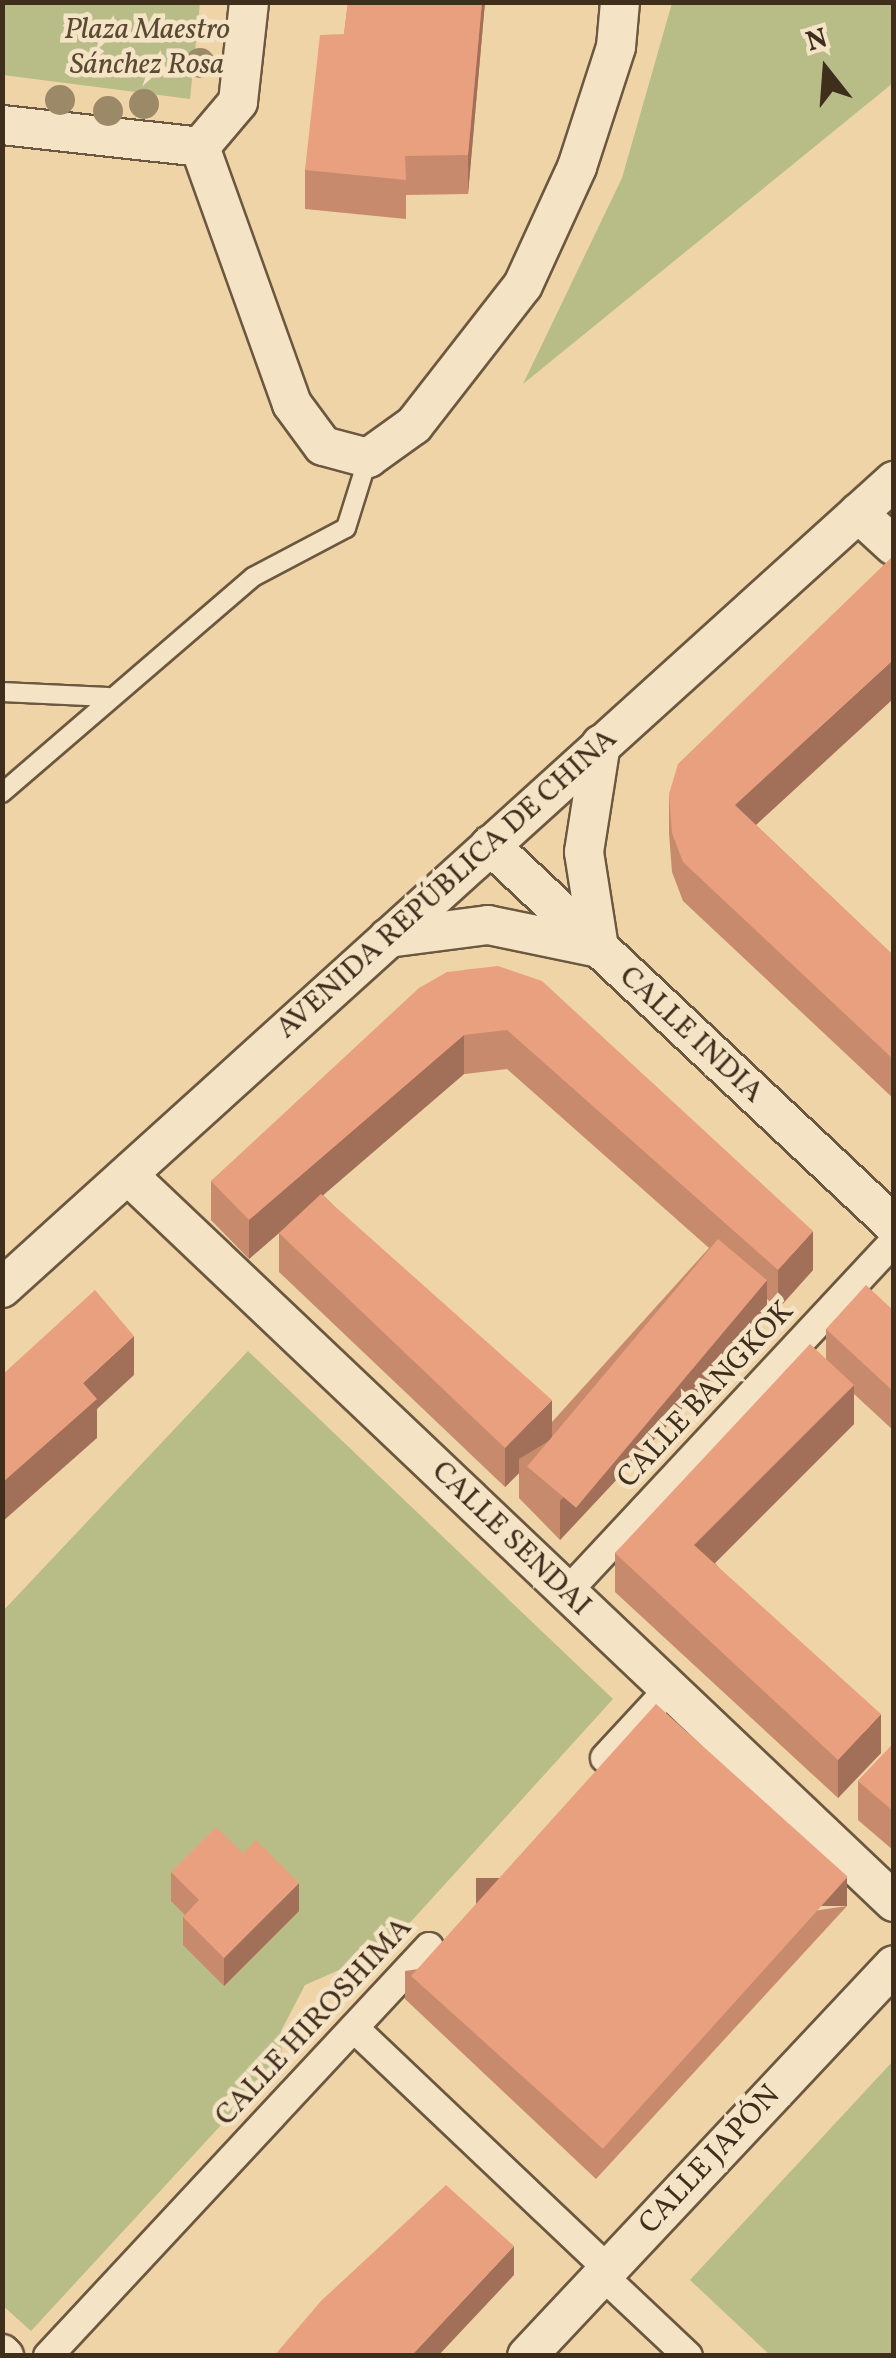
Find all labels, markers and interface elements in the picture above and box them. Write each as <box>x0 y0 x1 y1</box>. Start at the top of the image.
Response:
park label: Plaza Maestro Sánchez Rosa <box>64 12 230 82</box>
text: N <box>802 19 832 62</box>
north arrow <box>776 20 876 120</box>
street label: AVENIDA REPÚBLICA DE CHINA <box>269 721 625 1047</box>
street label: CALLE INDIA <box>611 959 771 1111</box>
street label: CALLE BANGKOK <box>610 1294 802 1496</box>
street label: CALLE SENDAI <box>424 1454 598 1624</box>
street label: CALLE HIROSHIMA <box>208 1910 420 2134</box>
street label: CALLE JAPÓN <box>632 2078 788 2242</box>

